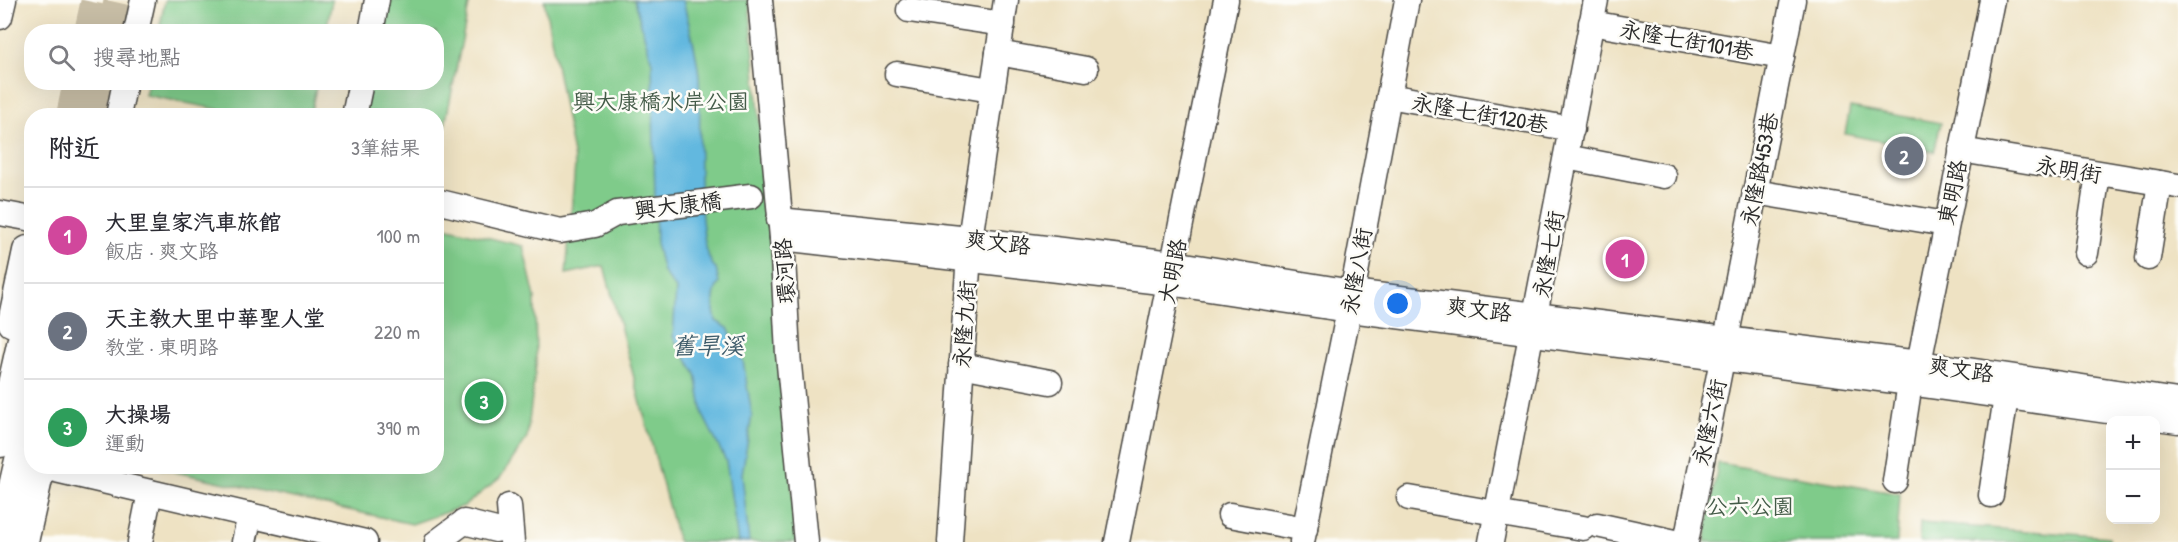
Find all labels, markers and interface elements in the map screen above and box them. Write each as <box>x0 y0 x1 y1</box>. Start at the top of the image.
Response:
street label: 永隆七街101巷 <box>1618 13 1756 67</box>
search box <box>24 24 444 90</box>
icon: search <box>45 41 78 74</box>
text: 搜尋地點 <box>93 42 181 72</box>
park label: 興大康橋水岸公園 <box>573 86 749 116</box>
street label: 永隆七街120巷 <box>1409 86 1551 140</box>
street label: 永隆路453巷 <box>1733 109 1785 229</box>
text: 附近 <box>48 130 100 165</box>
text: 3筆結果 <box>351 134 420 161</box>
pin: 2 <box>1884 134 1924 178</box>
street label: 永明街 <box>2034 148 2104 190</box>
street label: 東明路 <box>1930 157 1974 227</box>
street label: 興大康橋 <box>632 185 724 225</box>
text: 大里皇家汽車旅館 <box>105 207 281 237</box>
street label: 永隆七街 <box>1526 208 1570 300</box>
text: 1 <box>64 222 71 249</box>
text: 100 m <box>377 222 420 249</box>
street label: 爽文路 <box>963 223 1033 261</box>
street label: 永隆八街 <box>1334 225 1378 317</box>
street label: 大明路 <box>1151 236 1193 306</box>
pin: 1 <box>1606 236 1644 282</box>
text: 飯店 · 爽文路 <box>105 237 218 264</box>
street label: 環河路 <box>767 237 801 305</box>
street label: 永隆九街 <box>946 279 982 369</box>
your location <box>1383 289 1412 318</box>
street label: 爽文路 <box>1444 290 1514 328</box>
text: 天主教大里中華聖人堂 <box>105 303 325 333</box>
text: 2 <box>63 318 72 345</box>
text: 220 m <box>374 318 420 345</box>
water label: 舊旱溪 <box>672 329 746 361</box>
text: 教堂 · 東明路 <box>105 333 218 360</box>
street label: 爽文路 <box>1926 350 1996 388</box>
street label: 永隆六街 <box>1685 376 1733 468</box>
pin: 3 <box>464 378 504 424</box>
text: 大操場 <box>105 399 171 429</box>
text: 3 <box>63 414 72 441</box>
text: 390 m <box>377 414 420 441</box>
map controls <box>2106 416 2160 524</box>
button: + <box>2106 416 2160 470</box>
text: 運動 <box>105 429 145 456</box>
button: − <box>2106 470 2160 524</box>
park label: 公六公園 <box>1706 491 1794 521</box>

